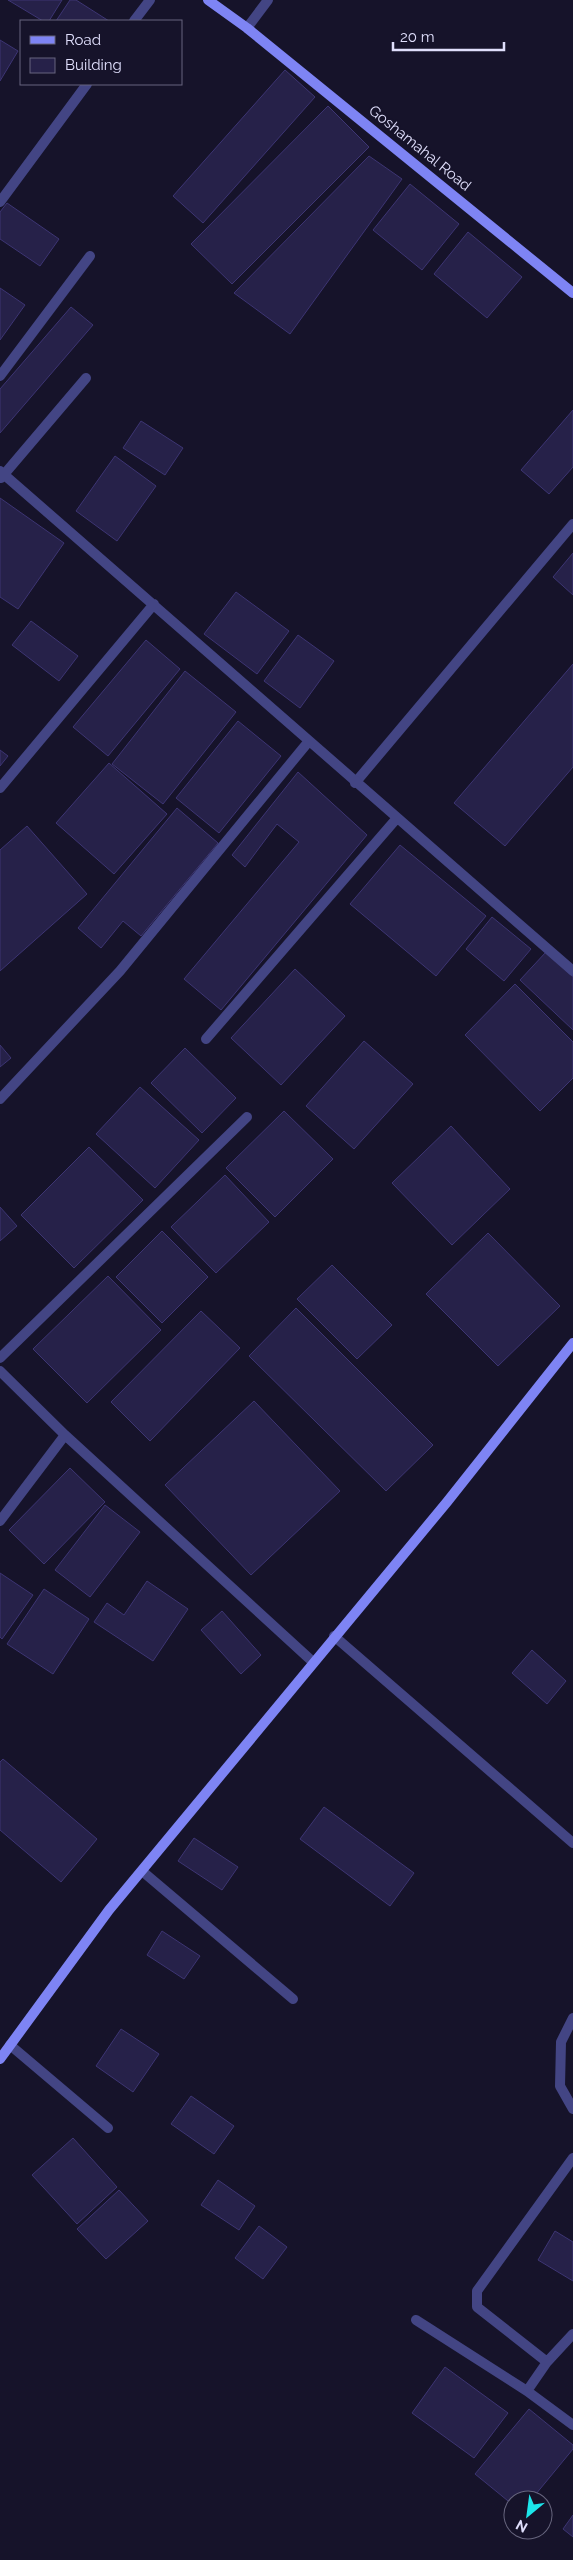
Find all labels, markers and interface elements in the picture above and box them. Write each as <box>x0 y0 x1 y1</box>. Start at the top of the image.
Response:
legend <box>20 20 182 85</box>
scale bar <box>393 20 504 52</box>
text: 20 m <box>400 28 435 46</box>
text: Road <box>65 31 101 49</box>
text: Building <box>65 56 122 74</box>
street label: Goshamahal Road <box>365 101 475 195</box>
north arrow <box>503 2490 553 2540</box>
text: N <box>513 2517 530 2536</box>

